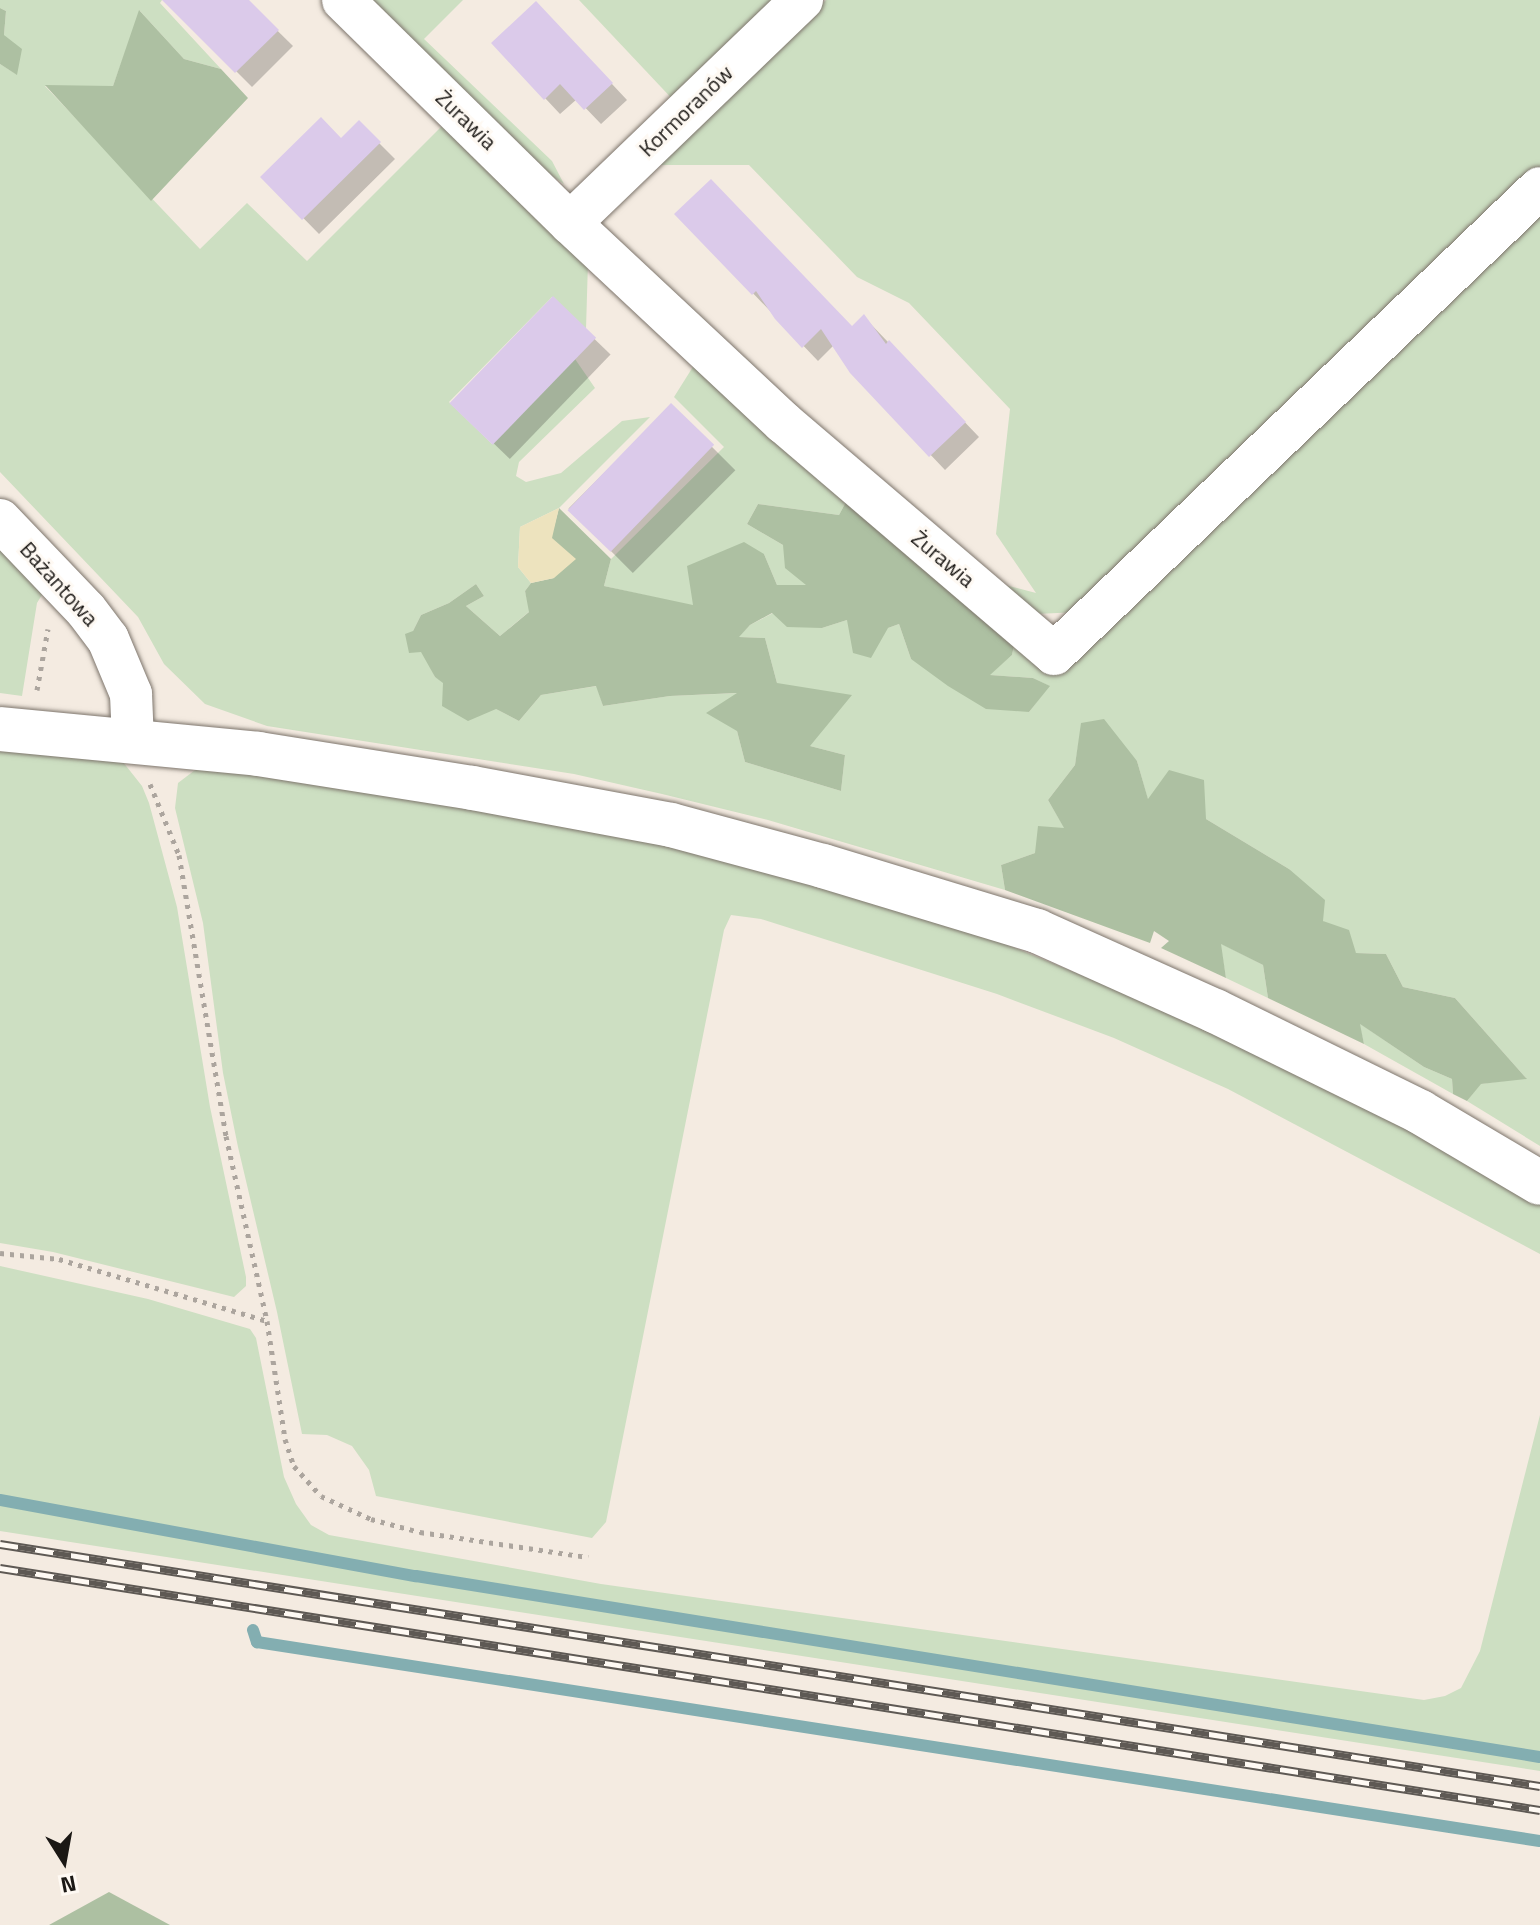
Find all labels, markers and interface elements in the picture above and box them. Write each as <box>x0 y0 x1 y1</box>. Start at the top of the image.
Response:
street label: Kormoranów <box>634 60 738 162</box>
street label: Żurawia <box>430 85 502 155</box>
street label: Żurawia <box>906 525 980 593</box>
street label: Bażantowa <box>14 536 104 632</box>
north arrow <box>24 1821 104 1901</box>
text: N <box>58 1866 79 1903</box>

